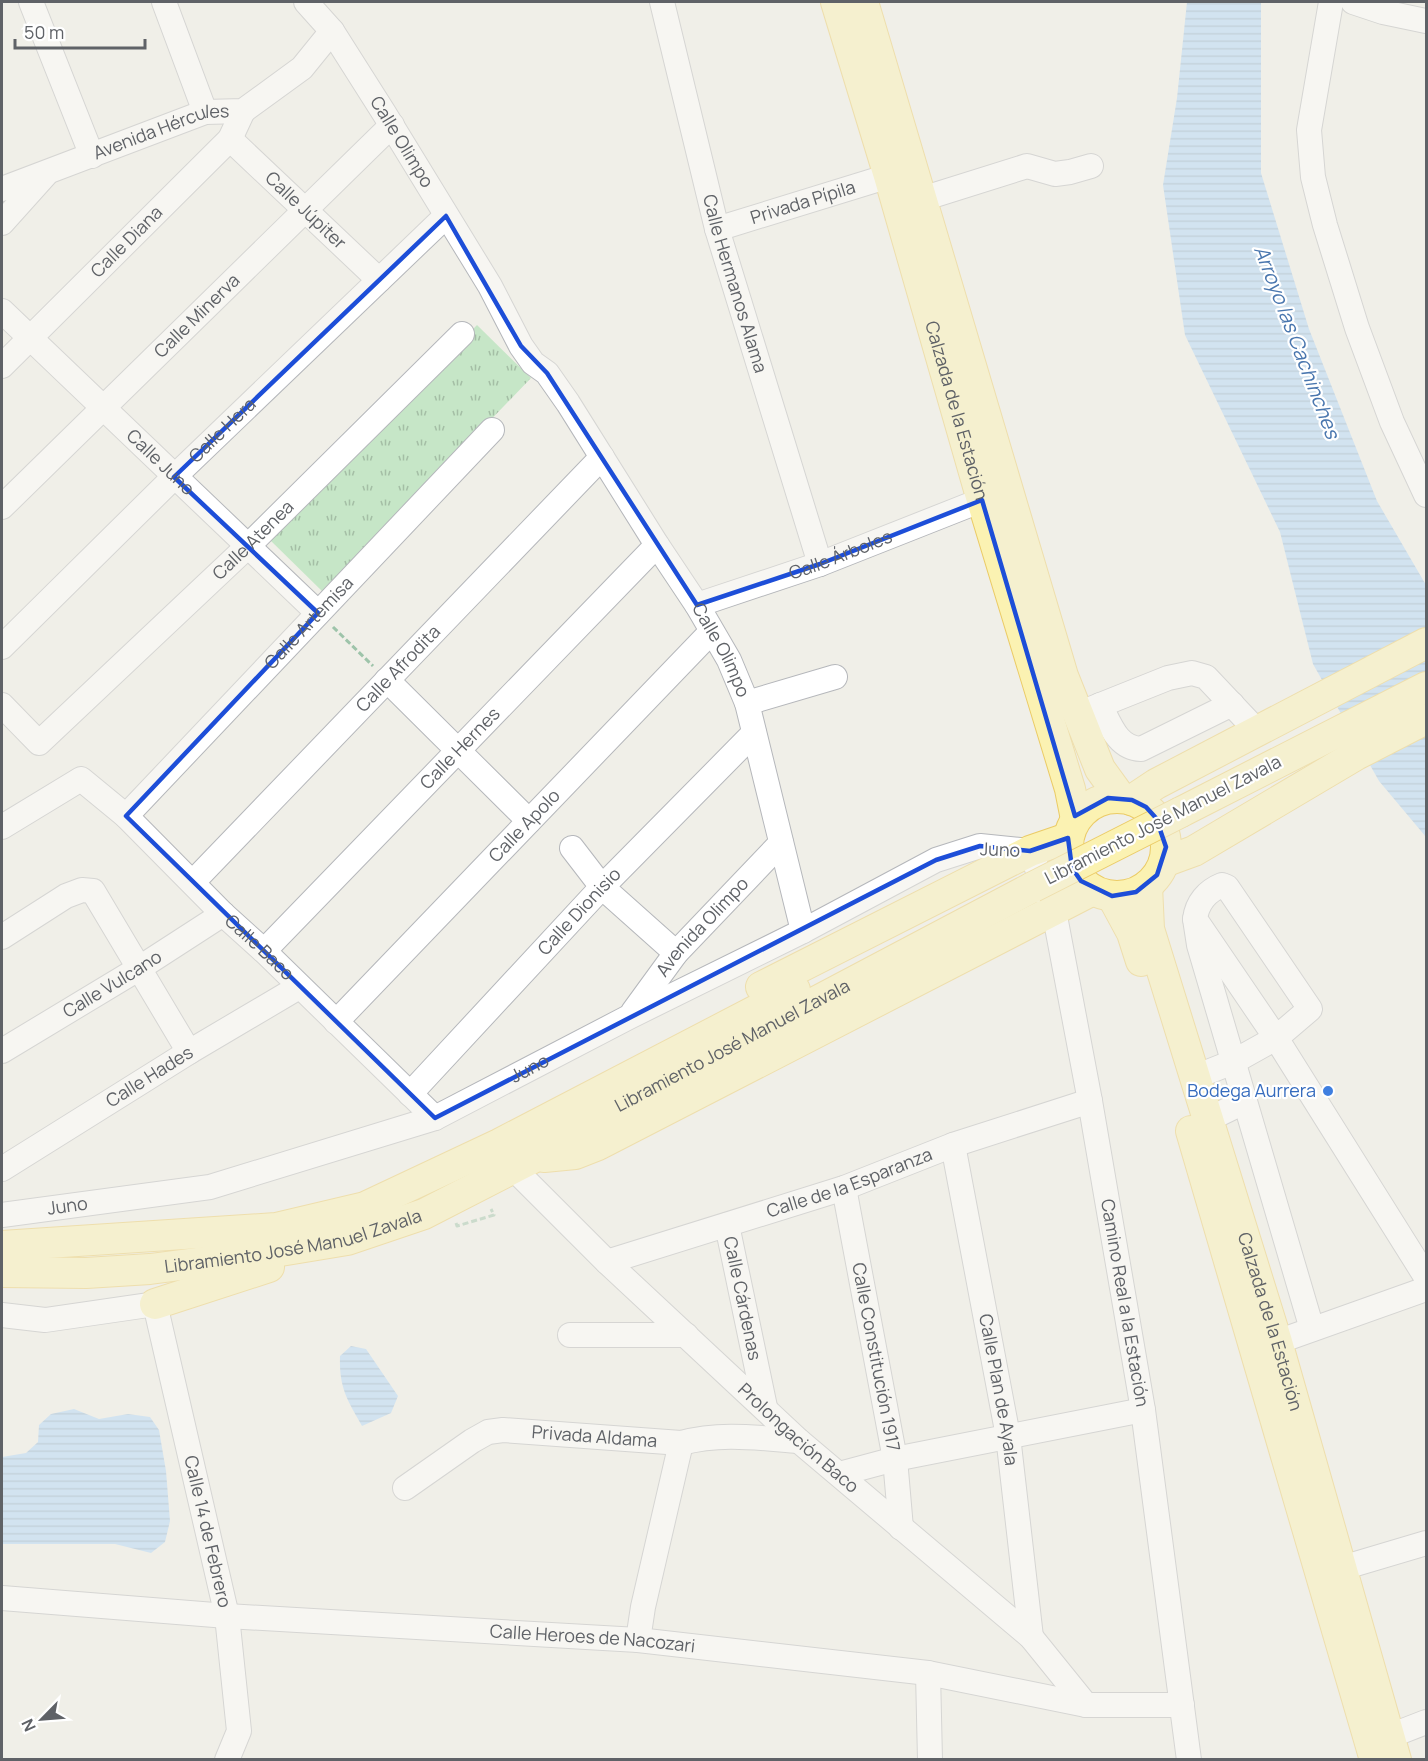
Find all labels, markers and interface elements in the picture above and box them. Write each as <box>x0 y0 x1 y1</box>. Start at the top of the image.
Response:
scale bar <box>15 12 146 50</box>
text: 50 m <box>24 20 64 44</box>
street label: Calle Olimpo <box>365 91 440 192</box>
street label: Avenida Hércules <box>90 98 230 164</box>
street label: Calle Júpiter <box>260 166 352 254</box>
street label: Privada Pípila <box>747 174 858 229</box>
street label: Calle Hermanos Alama <box>698 192 774 376</box>
street label: Calle Diana <box>85 200 167 282</box>
water label: Arroyo las Cachinches <box>1248 241 1347 444</box>
street label: Calle Minerva <box>148 268 244 363</box>
street label: Calzada de la Estación <box>920 318 994 503</box>
street label: Calle Hera <box>183 392 261 468</box>
street label: Calle Juno <box>122 423 200 500</box>
street label: Calle Atenea <box>207 495 298 585</box>
street label: Calle Árboles <box>785 524 895 585</box>
street label: Calle Artemisa <box>259 571 358 674</box>
street label: Calle Olimpo <box>687 598 756 700</box>
street label: Calle Afrodita <box>350 619 445 717</box>
street label: Calle Hernes <box>414 701 505 794</box>
street label: Libramiento José Manuel Zavala <box>1040 749 1285 889</box>
street label: Calle Apolo <box>483 783 565 867</box>
street label: Juno <box>979 836 1021 862</box>
street label: Calle Dionisio <box>532 862 626 960</box>
street label: Avenida Olimpo <box>650 871 753 981</box>
street label: Calle Baco <box>220 908 300 985</box>
street label: Calle Vulcano <box>58 944 166 1023</box>
street label: Libramiento José Manuel Zavala <box>610 973 854 1117</box>
street label: Calle Hades <box>101 1040 197 1112</box>
street label: Juno <box>506 1048 553 1088</box>
place label: Bodega Aurrera <box>1187 1078 1316 1102</box>
marker: Bodega Aurrera <box>1321 1084 1335 1098</box>
street label: Calle de la Esparanza <box>763 1141 935 1222</box>
street label: Juno <box>46 1191 89 1220</box>
street label: Camino Real a la Estación <box>1096 1197 1155 1408</box>
street label: Libramiento José Manuel Zavala <box>163 1203 424 1278</box>
street label: Calzada de la Estación <box>1233 1229 1309 1413</box>
street label: Calle Cárdenas <box>719 1234 768 1362</box>
street label: Calle Constitución 1917 <box>847 1260 906 1453</box>
street label: Calle Plan de Ayala <box>974 1312 1024 1467</box>
street label: Prolongación Baco <box>733 1377 864 1498</box>
street label: Privada Aldama <box>531 1419 658 1452</box>
street label: Calle 14 de Febrero <box>179 1453 238 1610</box>
street label: Calle Heroes de Nacozari <box>489 1618 697 1657</box>
north arrow <box>12 1689 72 1749</box>
text: N <box>16 1715 41 1735</box>

